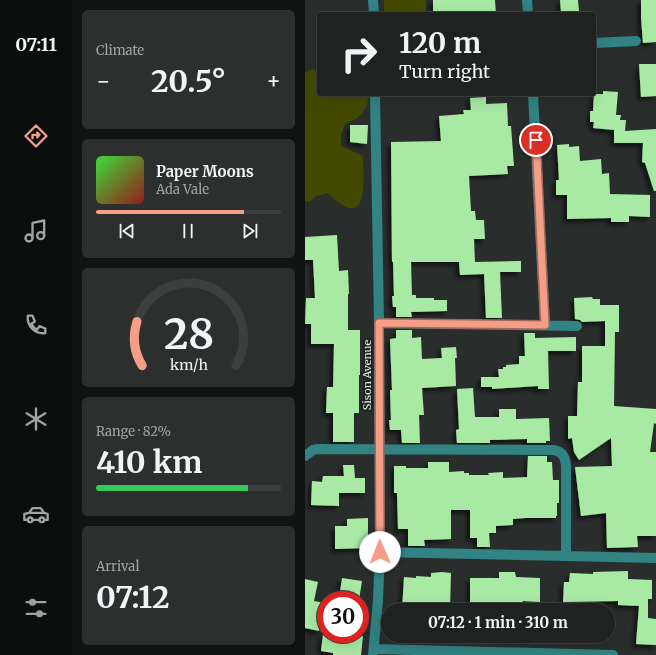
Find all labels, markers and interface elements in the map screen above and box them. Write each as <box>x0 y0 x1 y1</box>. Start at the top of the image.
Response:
text: 120 m <box>399 25 481 61</box>
icon: right <box>333 28 385 80</box>
text: 07:11 <box>15 33 57 56</box>
text: Climate <box>96 42 144 59</box>
text: Turn right <box>399 60 490 83</box>
text: 20.5° <box>151 62 226 100</box>
text: − <box>96 67 111 95</box>
text: + <box>266 67 281 95</box>
icon: directions <box>22 122 50 150</box>
pin <box>519 123 553 157</box>
icon: arrive <box>525 129 547 151</box>
text: Paper Moons <box>156 162 254 181</box>
text: Ada Vale <box>156 181 209 198</box>
icon: music <box>22 217 50 245</box>
icon: previous <box>116 220 138 242</box>
icon: pause <box>177 220 199 242</box>
icon: next <box>239 220 261 242</box>
text: 28 <box>164 307 213 359</box>
icon: phone <box>22 311 50 339</box>
street label: Sison Avenue <box>360 340 374 410</box>
text: km/h <box>170 355 208 373</box>
icon: climate <box>22 405 50 433</box>
text: Range · 82% <box>96 423 171 440</box>
text: 410 km <box>96 443 202 481</box>
icon: car <box>22 500 50 528</box>
position arrow <box>359 531 401 573</box>
text: Arrival <box>96 558 139 575</box>
text: 07:12 <box>96 578 170 616</box>
speed limit sign: 30 <box>317 591 369 643</box>
icon: filters <box>22 594 50 622</box>
text: 07:12 · 1 min · 310 m <box>428 613 568 632</box>

